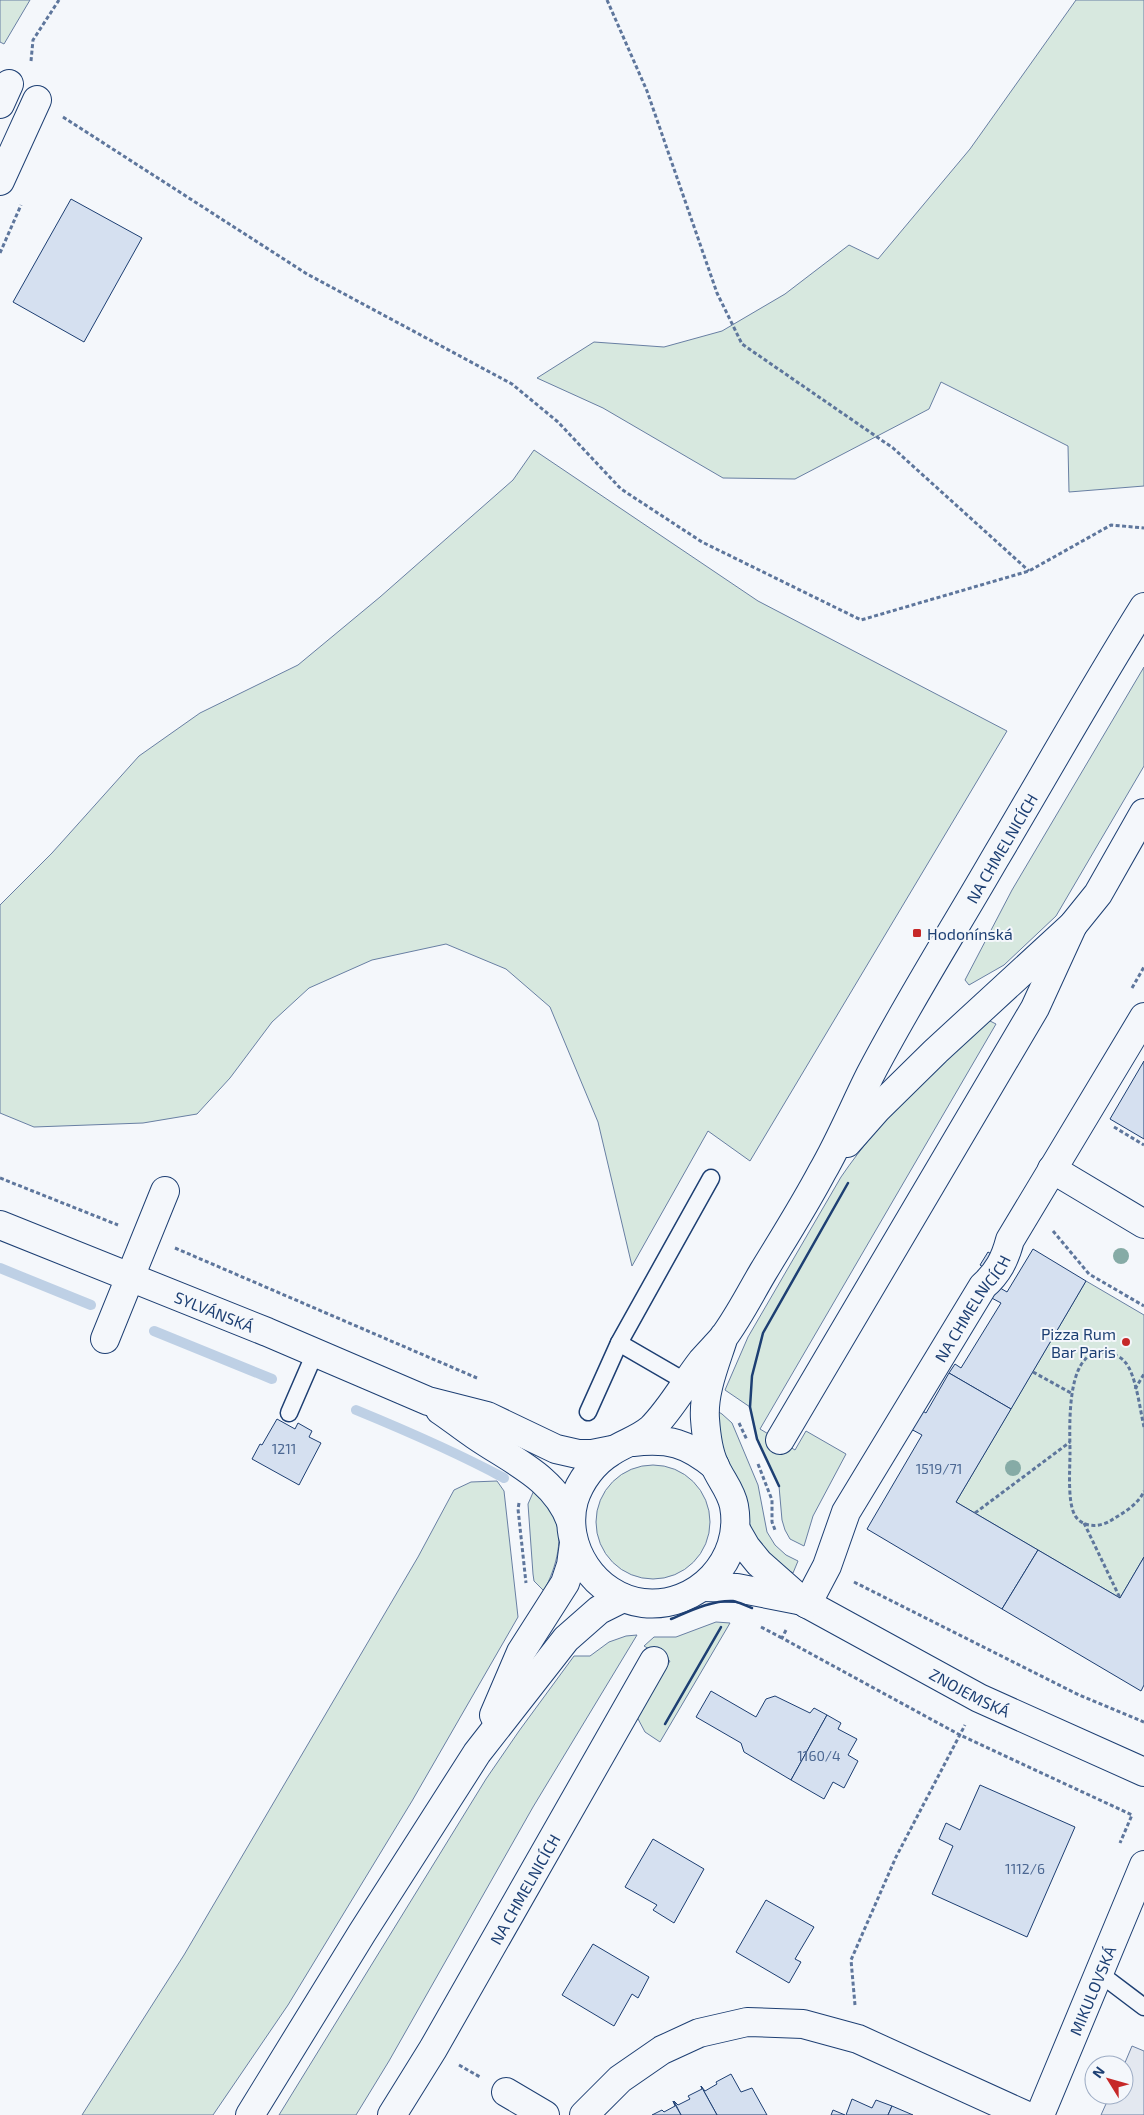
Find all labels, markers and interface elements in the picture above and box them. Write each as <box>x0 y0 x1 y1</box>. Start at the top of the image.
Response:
street label: NA CHMELNICÍCH <box>961 790 1041 906</box>
place label: Hodonínská <box>927 924 1013 943</box>
marker: Hodonínská <box>911 927 923 939</box>
street label: NA CHMELNICÍCH <box>930 1252 1014 1365</box>
street label: SYLVÁNSKÁ <box>172 1287 257 1335</box>
place label: Pizza Rum Bar Paris <box>1041 1324 1116 1361</box>
marker: Pizza Rum Bar Paris <box>1120 1336 1132 1348</box>
house number: 1211 <box>272 1440 296 1457</box>
house number: 1519/71 <box>916 1460 962 1477</box>
street label: ZNOJEMSKÁ <box>927 1663 1013 1720</box>
house number: 1160/4 <box>797 1747 841 1764</box>
street label: NA CHMELNICÍCH <box>485 1830 563 1947</box>
house number: 1112/6 <box>1005 1860 1045 1877</box>
street label: MIKULOVSKÁ <box>1065 1943 1119 2038</box>
north arrow <box>1084 2055 1134 2105</box>
text: N <box>1088 2063 1108 2081</box>

